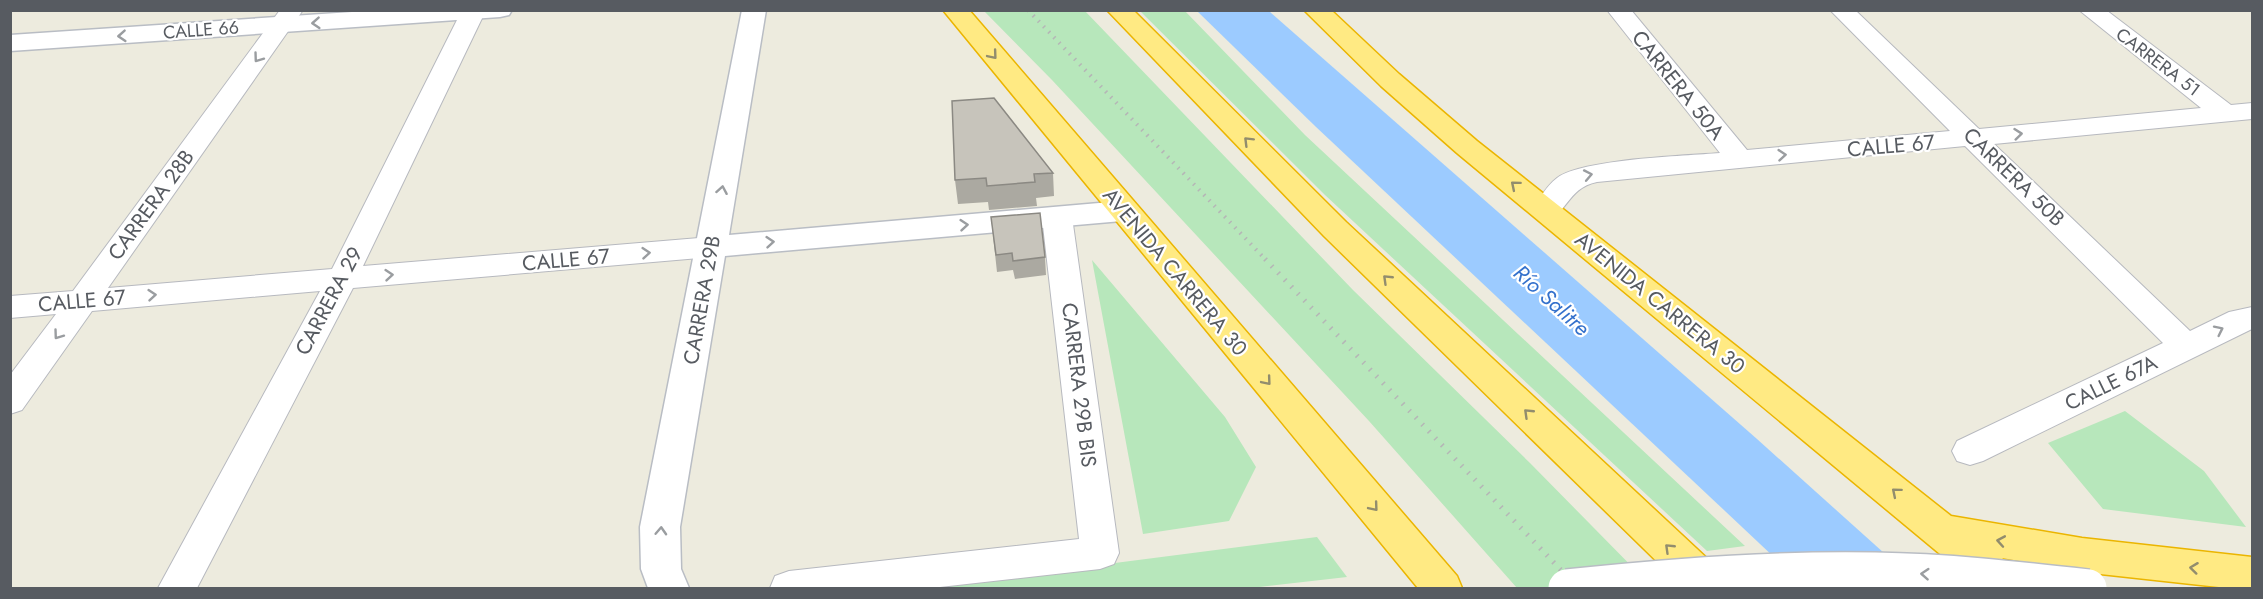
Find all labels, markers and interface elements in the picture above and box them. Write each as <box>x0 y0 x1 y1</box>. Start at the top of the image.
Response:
street label: CALLE 66 <box>162 14 240 46</box>
one-way arrow <box>312 16 321 29</box>
street label: CARRERA 51 <box>2110 22 2206 102</box>
street label: CARRERA 50A <box>1624 24 1732 146</box>
one-way arrow <box>117 29 126 42</box>
one-way arrow <box>985 49 996 60</box>
one-way arrow <box>254 51 265 62</box>
street label: CARRERA 50B <box>1956 121 2072 233</box>
street label: CALLE 67 <box>1846 127 1936 165</box>
one-way arrow <box>2014 128 2023 141</box>
one-way arrow <box>1245 138 1256 149</box>
street label: CARRERA 28B <box>101 144 201 266</box>
one-way arrow <box>1778 149 1787 162</box>
one-way arrow <box>1583 169 1593 182</box>
street label: AVENIDA CARRERA 30 <box>1096 181 1254 363</box>
one-way arrow <box>1511 181 1522 192</box>
one-way arrow <box>715 185 728 195</box>
one-way arrow <box>959 219 968 232</box>
street label: AVENIDA CARRERA 30 <box>1568 225 1752 381</box>
street label: CARRERA 29B <box>676 233 728 367</box>
one-way arrow <box>765 236 774 249</box>
street label: CARRERA 29 <box>288 241 370 361</box>
street label: CALLE 67 <box>521 241 611 279</box>
one-way arrow <box>641 247 650 260</box>
water label: Río Salitre <box>1507 257 1597 343</box>
one-way arrow <box>384 269 393 282</box>
one-way arrow <box>1383 275 1394 286</box>
street label: CALLE 67 <box>37 282 127 320</box>
one-way arrow <box>148 289 157 302</box>
street label: CARRERA 29B BIS <box>1054 301 1104 469</box>
one-way arrow <box>2212 326 2223 338</box>
one-way arrow <box>54 329 65 340</box>
street label: CALLE 67A <box>2060 348 2162 418</box>
one-way arrow <box>1260 374 1271 385</box>
one-way arrow <box>1524 410 1535 421</box>
one-way arrow <box>1892 489 1903 500</box>
one-way arrow <box>1366 500 1377 511</box>
one-way arrow <box>654 527 667 536</box>
one-way arrow <box>1997 535 2006 547</box>
one-way arrow <box>1665 544 1675 555</box>
one-way arrow <box>2190 562 2199 574</box>
one-way arrow <box>1921 568 1930 581</box>

